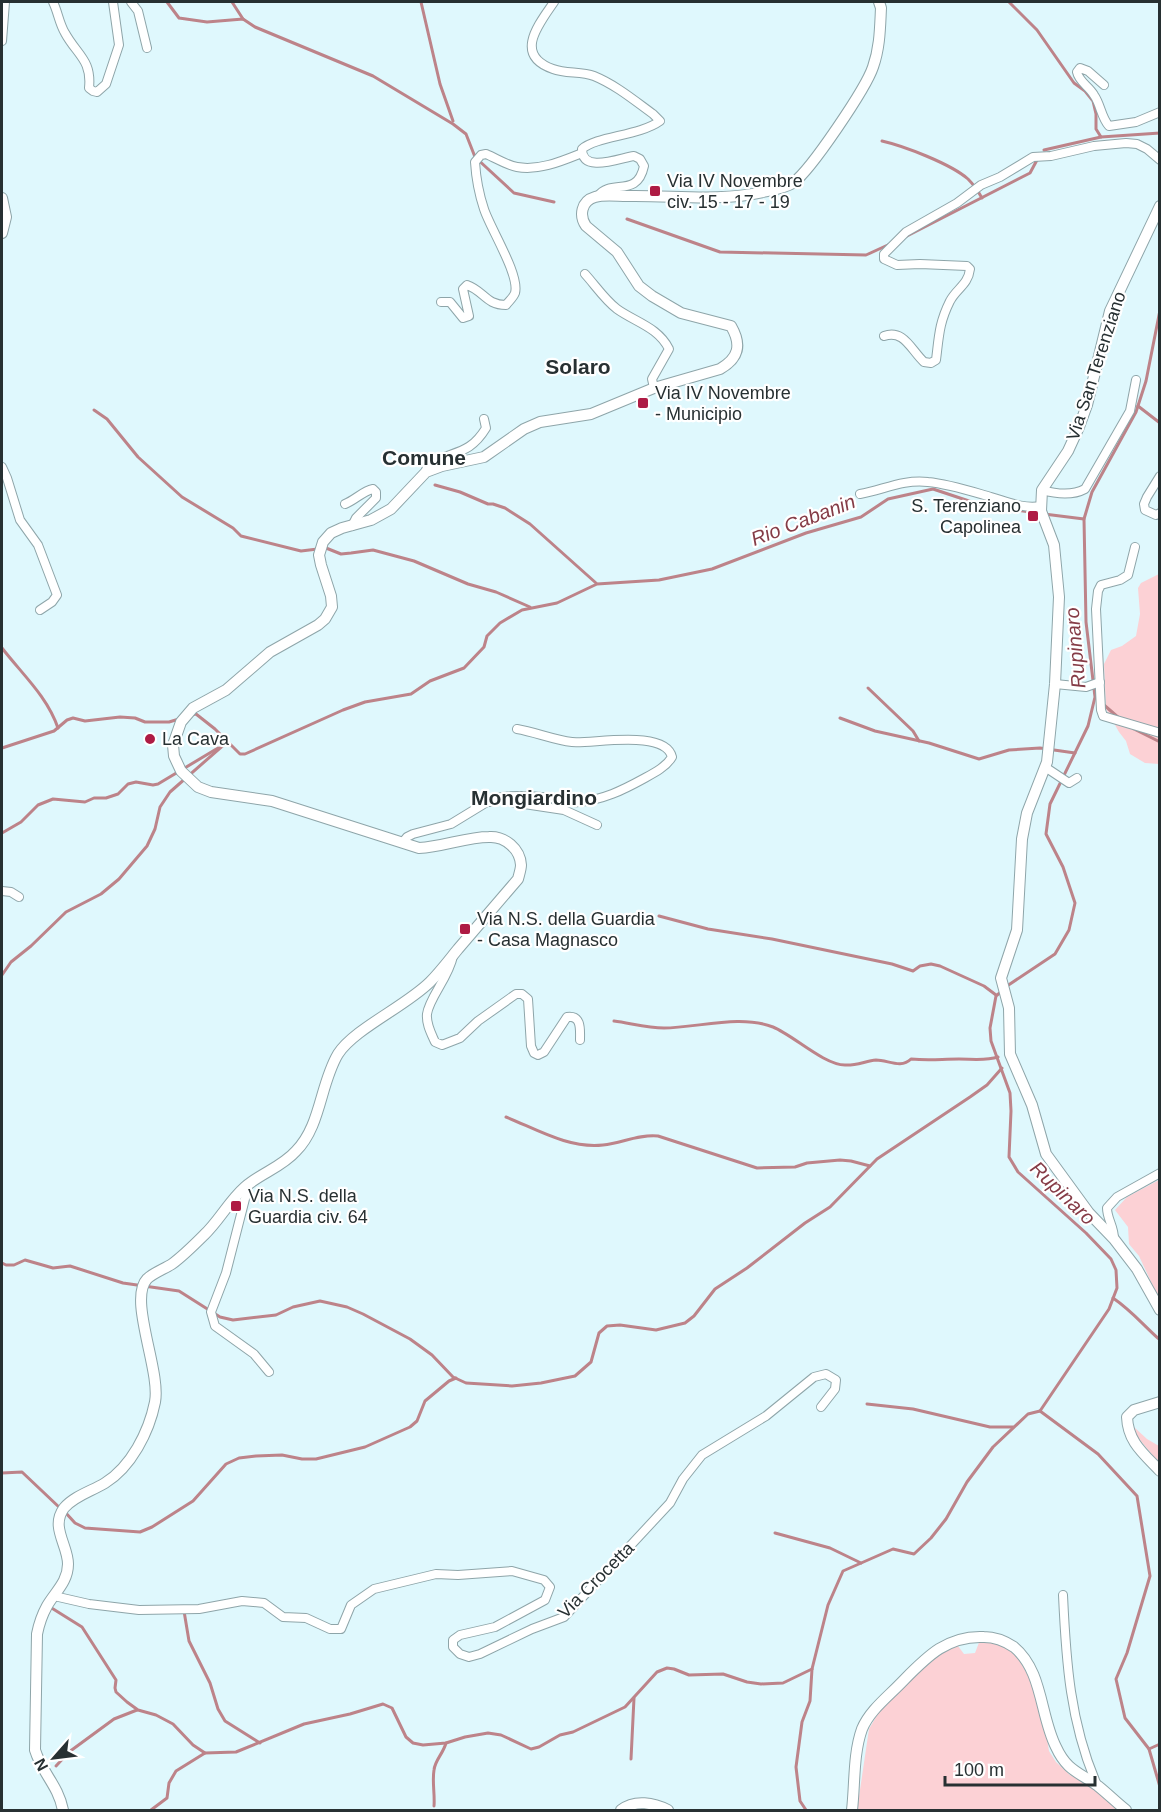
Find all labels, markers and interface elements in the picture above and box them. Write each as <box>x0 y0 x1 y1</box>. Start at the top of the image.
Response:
place label: Via IV Novembre civ. 15 - 17 - 19 <box>667 171 803 212</box>
marker: Via IV Novembre civ. 15 - 17 - 19 <box>648 184 662 198</box>
street label: Via San Terenziano <box>1062 289 1130 443</box>
district label: Solaro <box>545 355 611 378</box>
place label: Via IV Novembre - Municipio <box>655 383 791 424</box>
marker: Via IV Novembre - Municipio <box>636 396 650 410</box>
district label: Comune <box>382 446 466 469</box>
water label: Rio Cabanin <box>748 490 858 550</box>
place label: S. Terenziano Capolinea <box>911 496 1022 537</box>
marker: S. Terenziano Capolinea <box>1026 509 1040 523</box>
water label: Rupinaro <box>1061 607 1089 689</box>
place label: La Cava <box>162 729 230 749</box>
marker: La Cava <box>143 732 157 746</box>
district label: Mongiardino <box>471 786 597 809</box>
place label: Via N.S. della Guardia - Casa Magnasco <box>477 909 656 950</box>
marker: Via N.S. della Guardia - Casa Magnasco <box>458 922 472 936</box>
water label: Rupinaro <box>1026 1157 1100 1229</box>
place label: Via N.S. della Guardia civ. 64 <box>248 1186 368 1227</box>
marker: Via N.S. della Guardia civ. 64 <box>229 1199 243 1213</box>
street label: Via Crocetta <box>554 1537 639 1622</box>
north arrow <box>24 1728 84 1788</box>
scale bar <box>945 1749 1095 1787</box>
text: N <box>31 1756 51 1774</box>
text: 100 m <box>954 1760 1004 1780</box>

